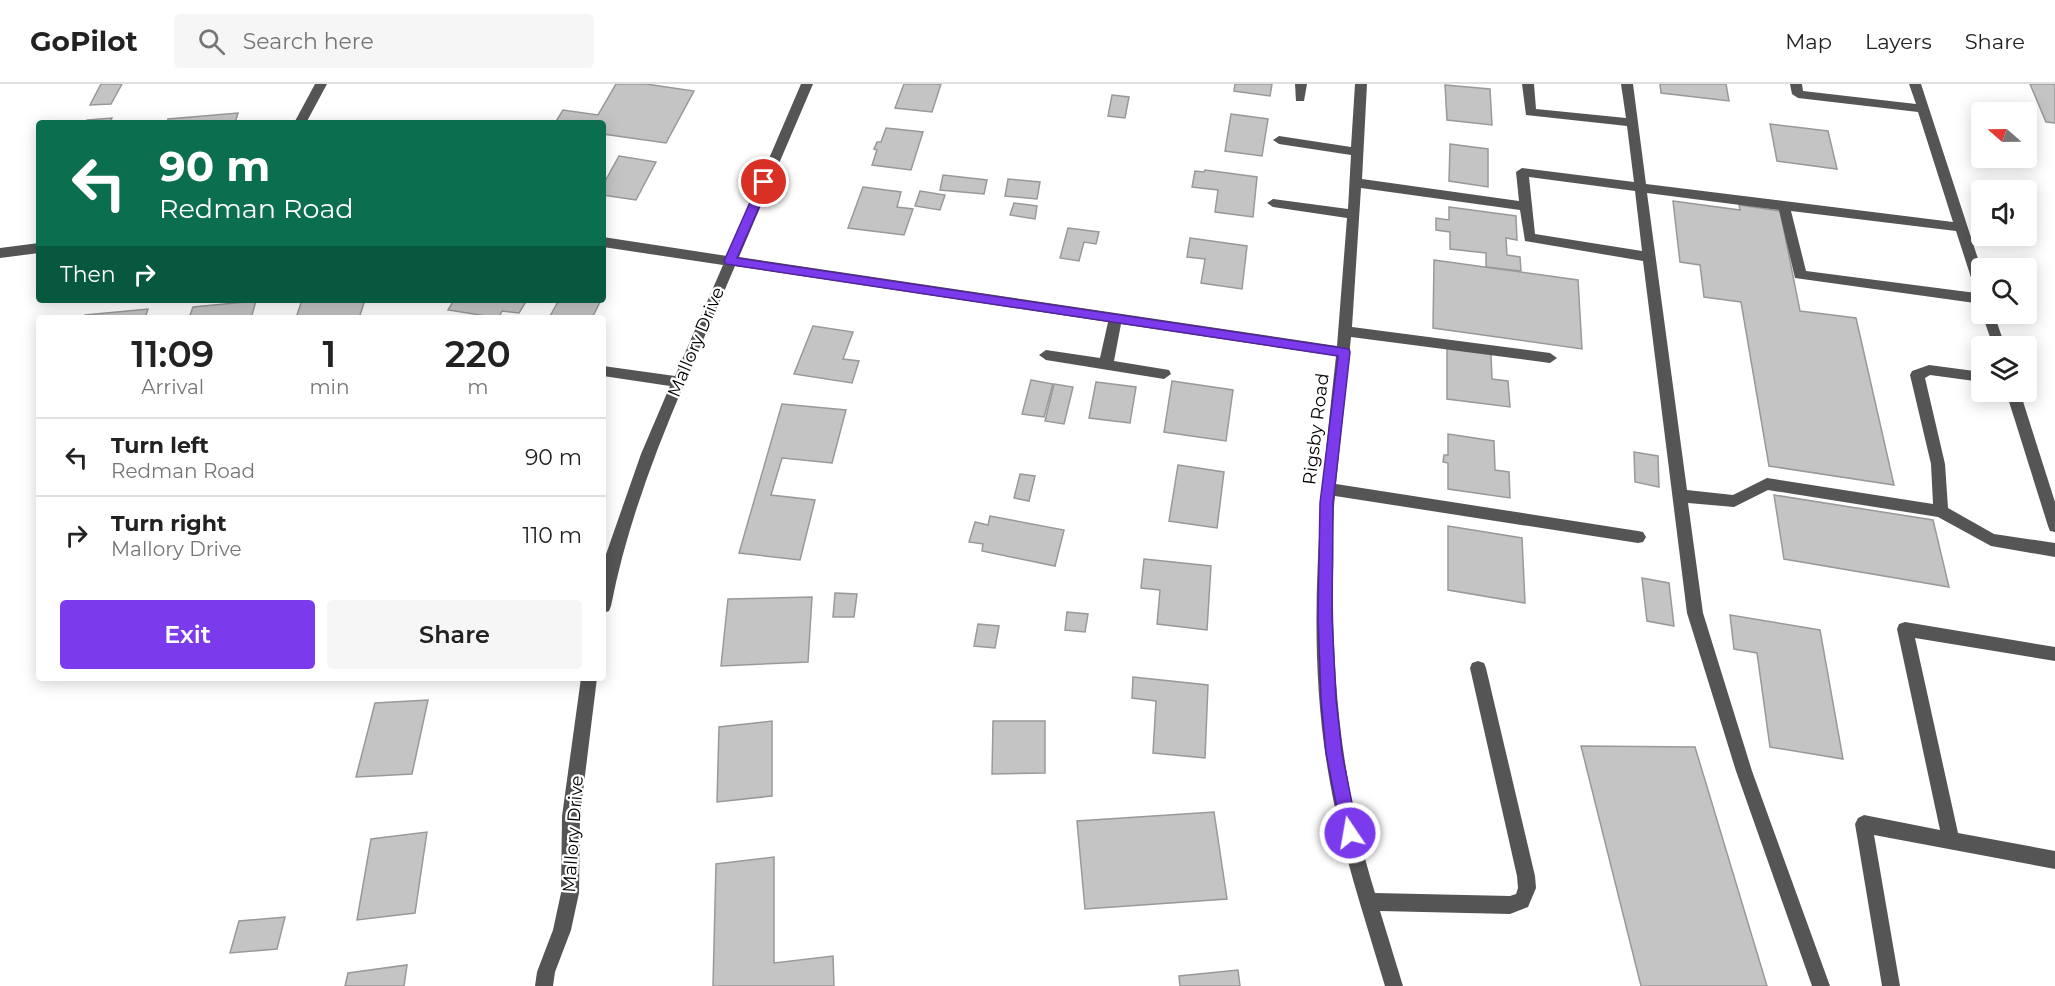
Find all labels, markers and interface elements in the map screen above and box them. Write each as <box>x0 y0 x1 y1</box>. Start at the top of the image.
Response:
search box <box>174 14 594 68</box>
text: GoPilot <box>30 24 138 58</box>
icon: search <box>195 25 228 58</box>
text: Search here <box>243 28 374 55</box>
text: Map <box>1785 29 1832 54</box>
text: Layers <box>1865 29 1932 54</box>
text: Share <box>1965 29 2025 54</box>
north arrow <box>1971 102 2037 168</box>
map controls <box>1971 102 2037 402</box>
text: 90 m <box>159 140 270 192</box>
icon: left <box>60 144 138 222</box>
pin <box>738 156 789 207</box>
icon: arrive <box>747 165 780 198</box>
button: sound <box>1971 180 2037 246</box>
text: Redman Road <box>159 192 354 225</box>
icon: right <box>128 258 161 291</box>
button: search <box>1971 258 2037 324</box>
text: Then <box>60 261 116 288</box>
street label: Mallory Drive <box>663 284 729 400</box>
text: 11:09 <box>131 332 214 376</box>
text: 1 <box>323 332 336 376</box>
text: 220 <box>445 332 511 376</box>
button: layers <box>1971 336 2037 402</box>
street label: Rigsby Road <box>1298 372 1334 486</box>
text: Arrival <box>141 375 204 399</box>
text: min <box>309 375 350 399</box>
text: m <box>467 375 488 399</box>
text: Turn left <box>111 432 209 459</box>
icon: left <box>60 441 93 474</box>
text: 90 m <box>525 444 582 471</box>
text: Redman Road <box>111 459 255 483</box>
text: Turn right <box>111 510 226 537</box>
icon: right <box>60 519 93 552</box>
text: 110 m <box>522 522 582 549</box>
text: Mallory Drive <box>111 537 242 561</box>
button: Exit <box>60 600 315 669</box>
button: Share <box>327 600 582 669</box>
street label: Mallory Drive <box>558 774 588 893</box>
position arrow <box>1318 801 1382 865</box>

